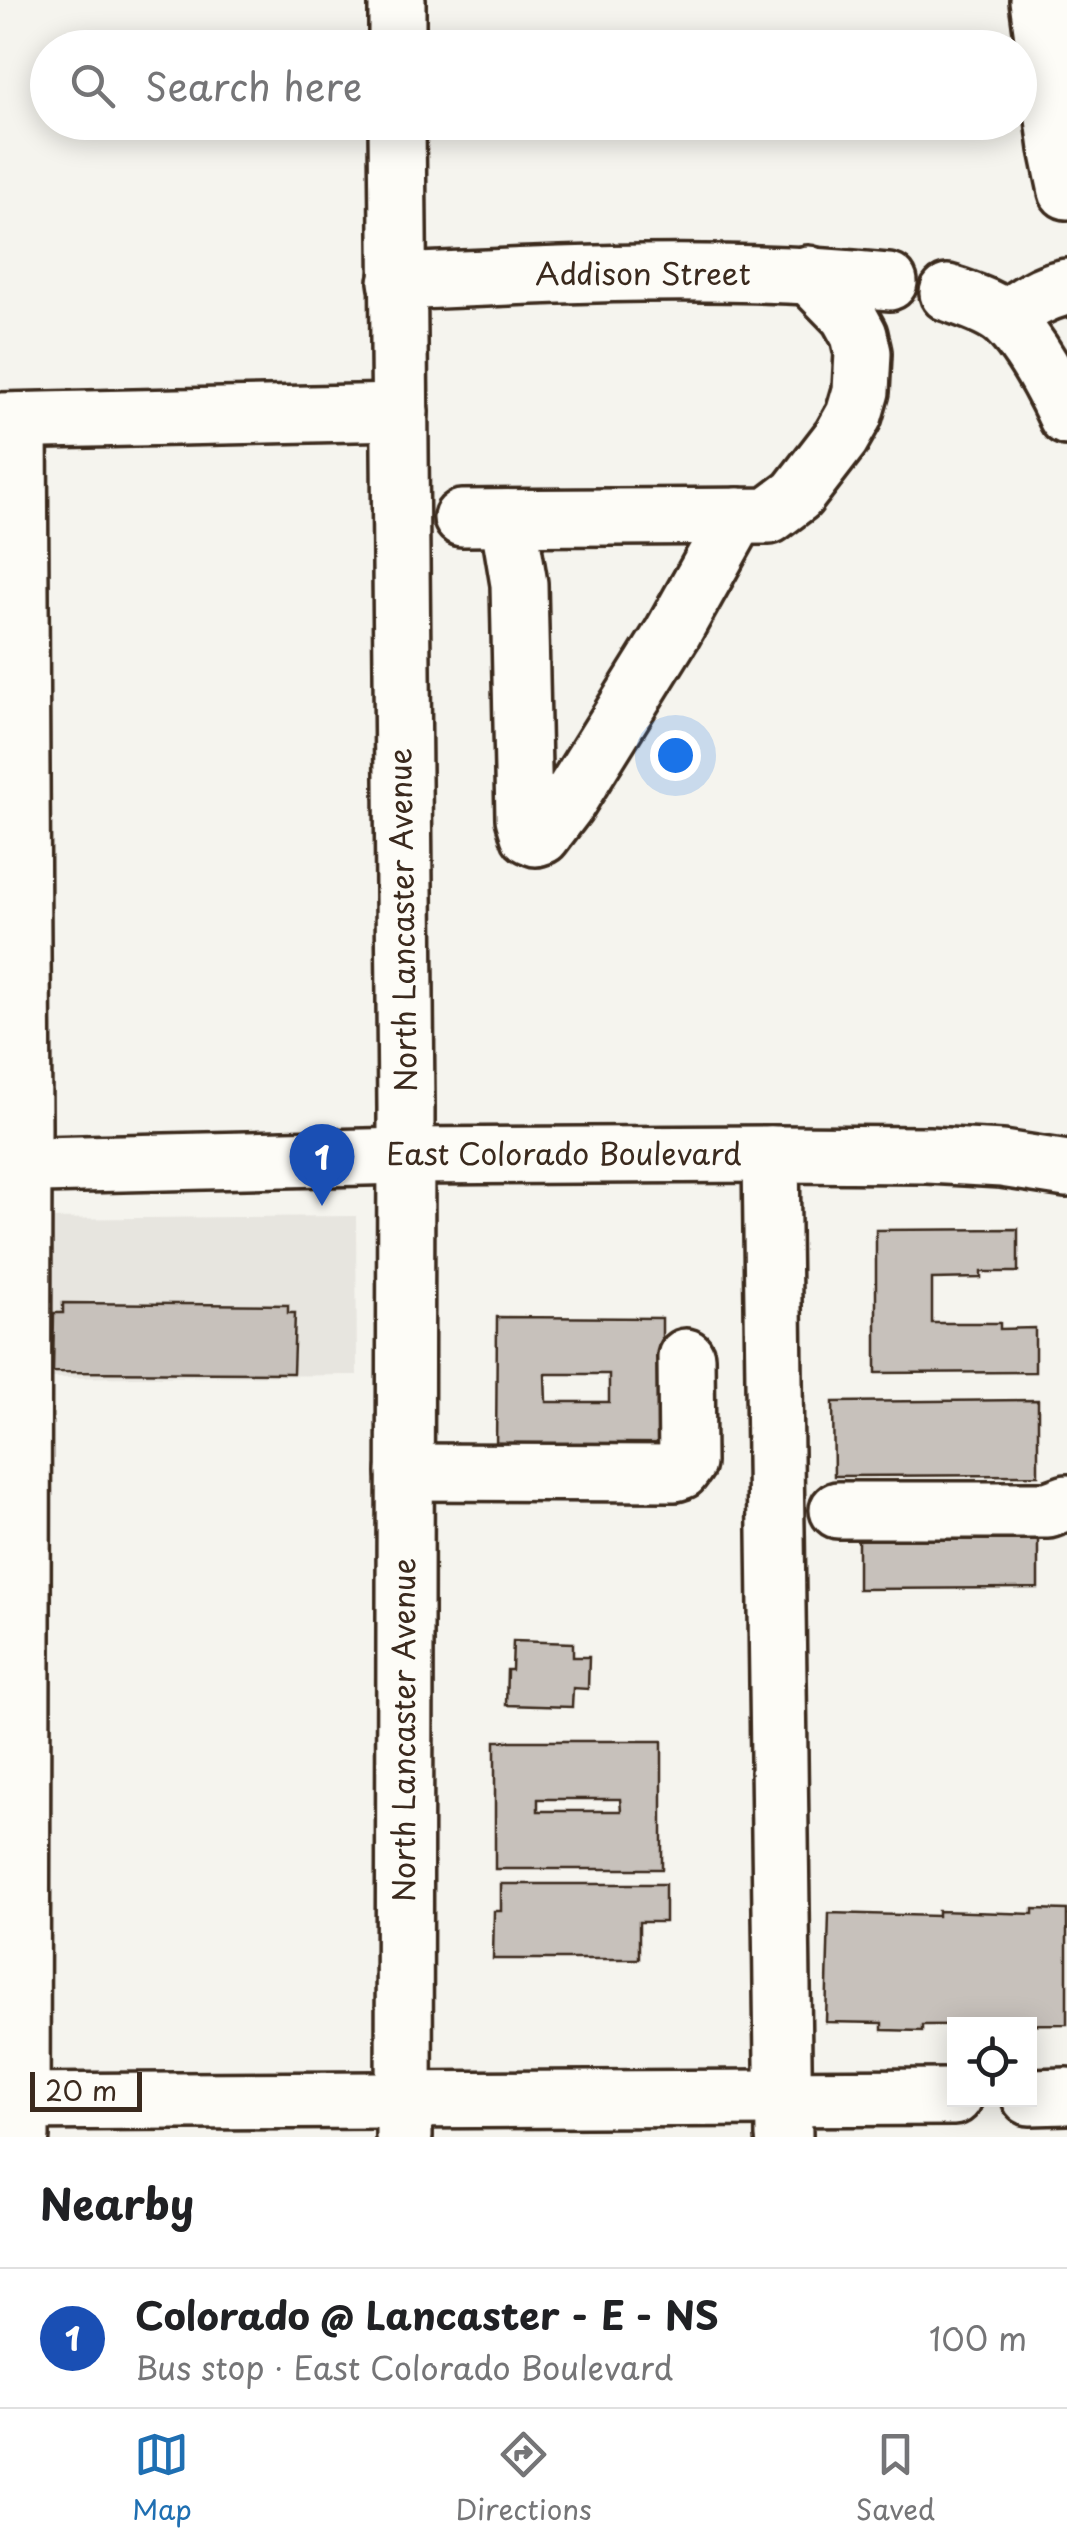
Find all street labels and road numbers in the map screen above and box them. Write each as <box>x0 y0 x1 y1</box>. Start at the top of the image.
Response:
street label: Addison Street <box>535 250 751 295</box>
street label: North Lancaster Avenue <box>376 748 427 1092</box>
street label: East Colorado Boulevard <box>386 1130 742 1175</box>
street label: North Lancaster Avenue <box>380 1558 425 1902</box>

